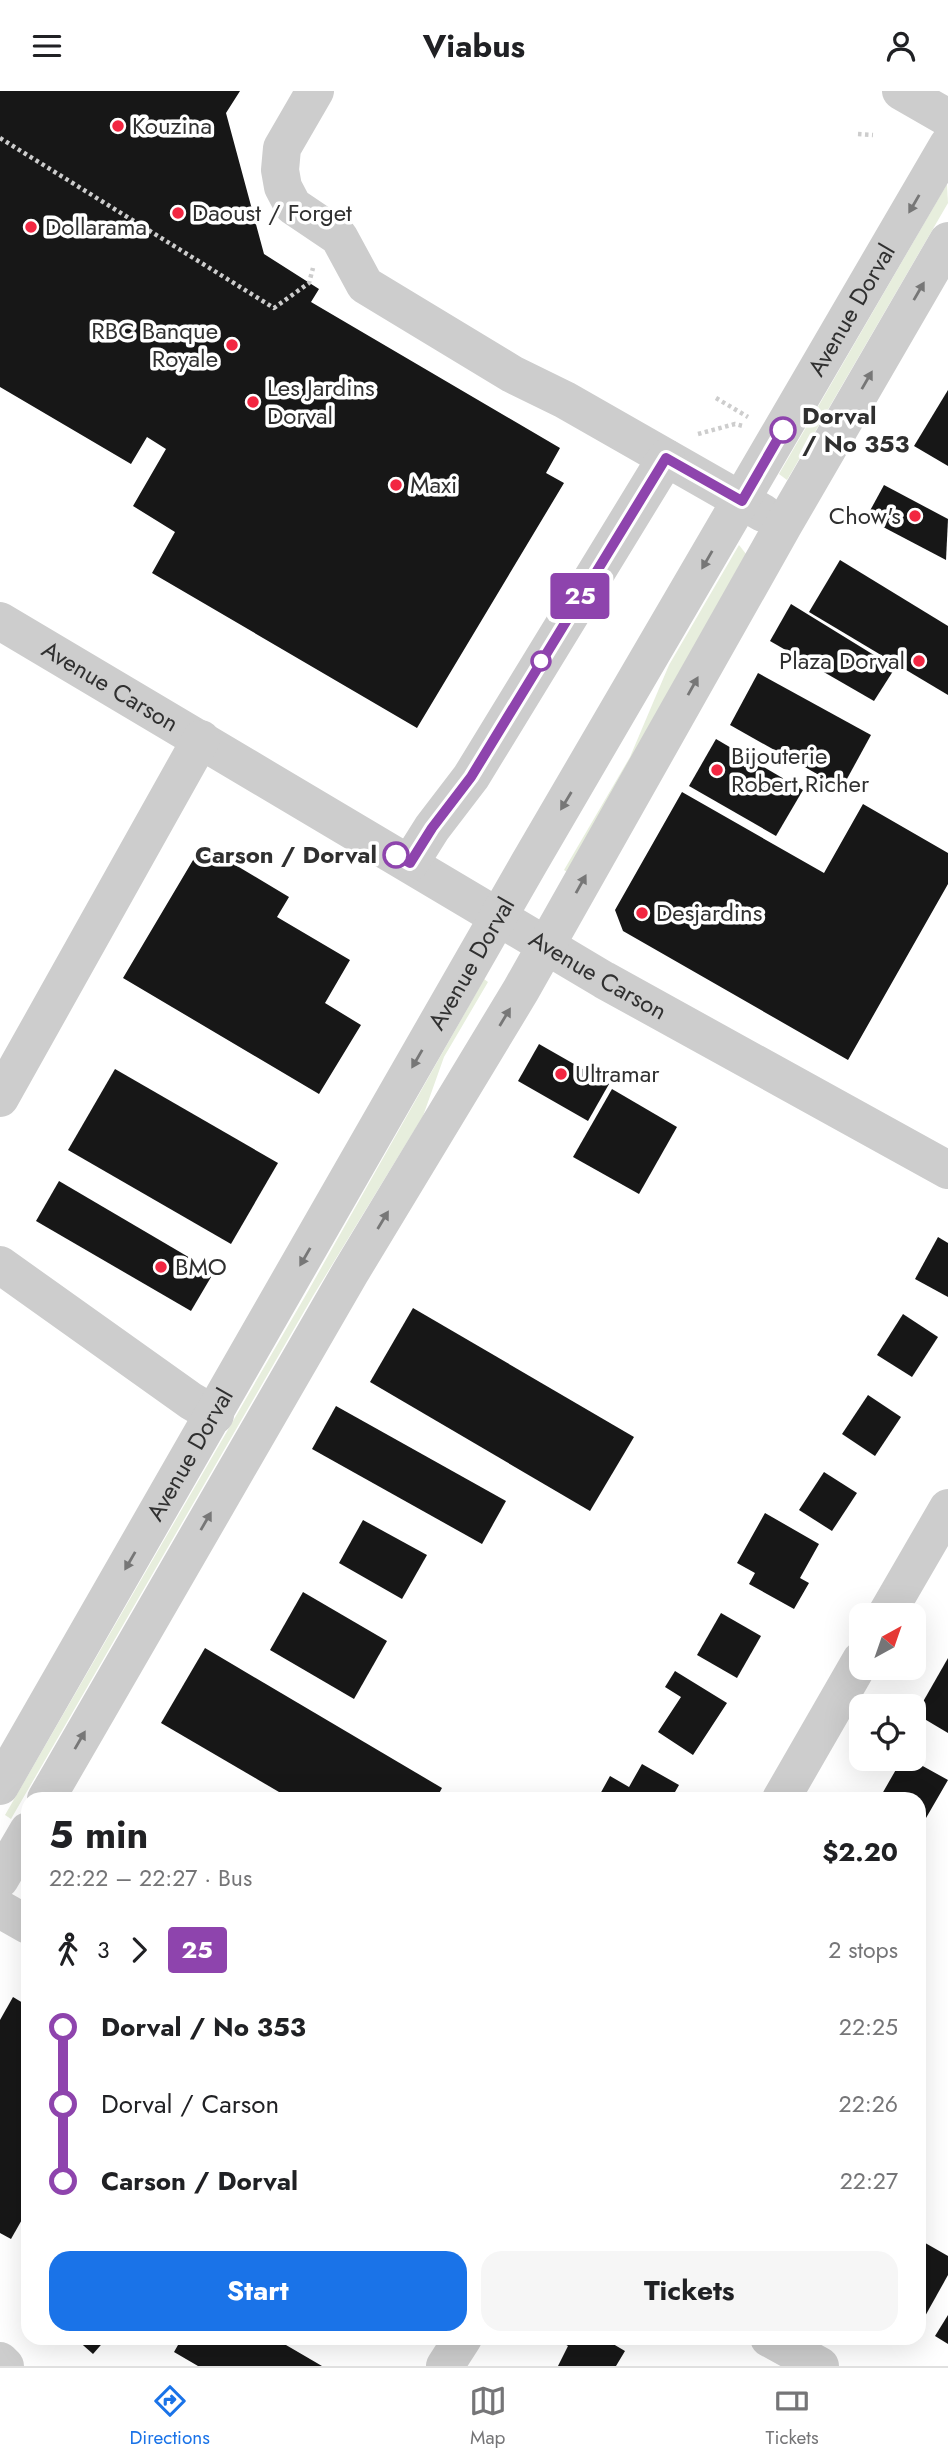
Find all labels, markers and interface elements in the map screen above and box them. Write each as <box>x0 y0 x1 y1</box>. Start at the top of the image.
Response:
text: Viabus <box>423 23 525 69</box>
icon: menu <box>28 27 66 65</box>
icon: person <box>882 27 920 65</box>
place label: Kouzina <box>132 108 212 143</box>
marker: Kouzina <box>110 118 126 134</box>
place label: Daoust / Forget <box>192 195 352 230</box>
one-way arrow <box>908 195 920 214</box>
marker: Daoust / Forget <box>170 205 186 221</box>
place label: Dollarama <box>45 209 147 244</box>
marker: Dollarama <box>23 219 39 235</box>
street label: Avenue Dorval <box>799 237 904 383</box>
one-way arrow <box>913 281 925 300</box>
place label: RBC Banque Royale <box>91 313 218 376</box>
marker: RBC Banque Royale <box>224 337 240 353</box>
place label: Les Jardins Dorval <box>267 370 375 433</box>
one-way arrow <box>861 371 873 390</box>
marker: Les Jardins Dorval <box>245 394 261 410</box>
place label: Dorval / No 353 <box>802 398 910 461</box>
marker: Dorval / No 353 <box>770 417 796 443</box>
place label: Maxi <box>410 467 457 502</box>
marker: Maxi <box>388 477 404 493</box>
place label: Chow's <box>829 498 901 533</box>
marker: Chow's <box>907 508 923 524</box>
one-way arrow <box>701 551 713 570</box>
line badge: 25 <box>548 573 612 619</box>
text: 25 <box>564 578 596 613</box>
street label: Avenue Carson <box>35 632 185 740</box>
place label: Plaza Dorval <box>779 643 905 678</box>
unlabelled marker <box>531 651 551 671</box>
marker: Plaza Dorval <box>911 653 927 669</box>
one-way arrow <box>687 676 699 696</box>
place label: Bijouterie Robert Richer <box>731 738 870 801</box>
marker: Bijouterie Robert Richer <box>709 762 725 778</box>
one-way arrow <box>560 791 572 810</box>
place label: Carson / Dorval <box>195 837 377 872</box>
marker: Carson / Dorval <box>383 842 409 868</box>
one-way arrow <box>575 875 587 894</box>
street label: Avenue Dorval <box>419 890 523 1036</box>
place label: Desjardins <box>656 895 762 930</box>
marker: Desjardins <box>634 905 650 921</box>
street label: Avenue Carson <box>523 921 673 1028</box>
one-way arrow <box>499 1007 512 1026</box>
one-way arrow <box>411 1050 423 1069</box>
place label: Ultramar <box>575 1056 660 1091</box>
marker: Ultramar <box>553 1066 569 1082</box>
one-way arrow <box>377 1210 389 1229</box>
one-way arrow <box>299 1248 311 1267</box>
place label: BMO <box>175 1249 227 1284</box>
marker: BMO <box>153 1259 169 1275</box>
street label: Avenue Dorval <box>138 1381 242 1527</box>
one-way arrow <box>200 1512 212 1531</box>
one-way arrow <box>124 1551 137 1570</box>
north arrow <box>849 1603 926 1680</box>
map controls <box>849 1603 926 1771</box>
button: locate <box>849 1694 926 1771</box>
one-way arrow <box>74 1730 86 1749</box>
text: 5 min <box>49 1807 148 1862</box>
text: $2.20 <box>822 1833 898 1871</box>
text: 22:22 – 22:27 · Bus <box>49 1861 252 1895</box>
icon: walk <box>49 1931 87 1969</box>
icon: forward <box>120 1931 158 1969</box>
text: 25 <box>182 1932 213 1967</box>
text: 3 <box>97 1933 110 1967</box>
text: 2 stops <box>828 1933 898 1967</box>
text: Dorval / No 353 <box>101 2008 306 2046</box>
text: 22:25 <box>839 2010 898 2044</box>
text: Dorval / Carson <box>101 2085 279 2123</box>
text: 22:26 <box>839 2087 898 2121</box>
text: Carson / Dorval <box>101 2162 298 2200</box>
text: 22:27 <box>840 2164 898 2198</box>
button: Start <box>49 2251 467 2331</box>
button: Tickets <box>481 2251 898 2331</box>
tab: Directions <box>129 2382 210 2451</box>
tab: Map <box>469 2382 507 2451</box>
tab: Tickets <box>766 2382 819 2451</box>

